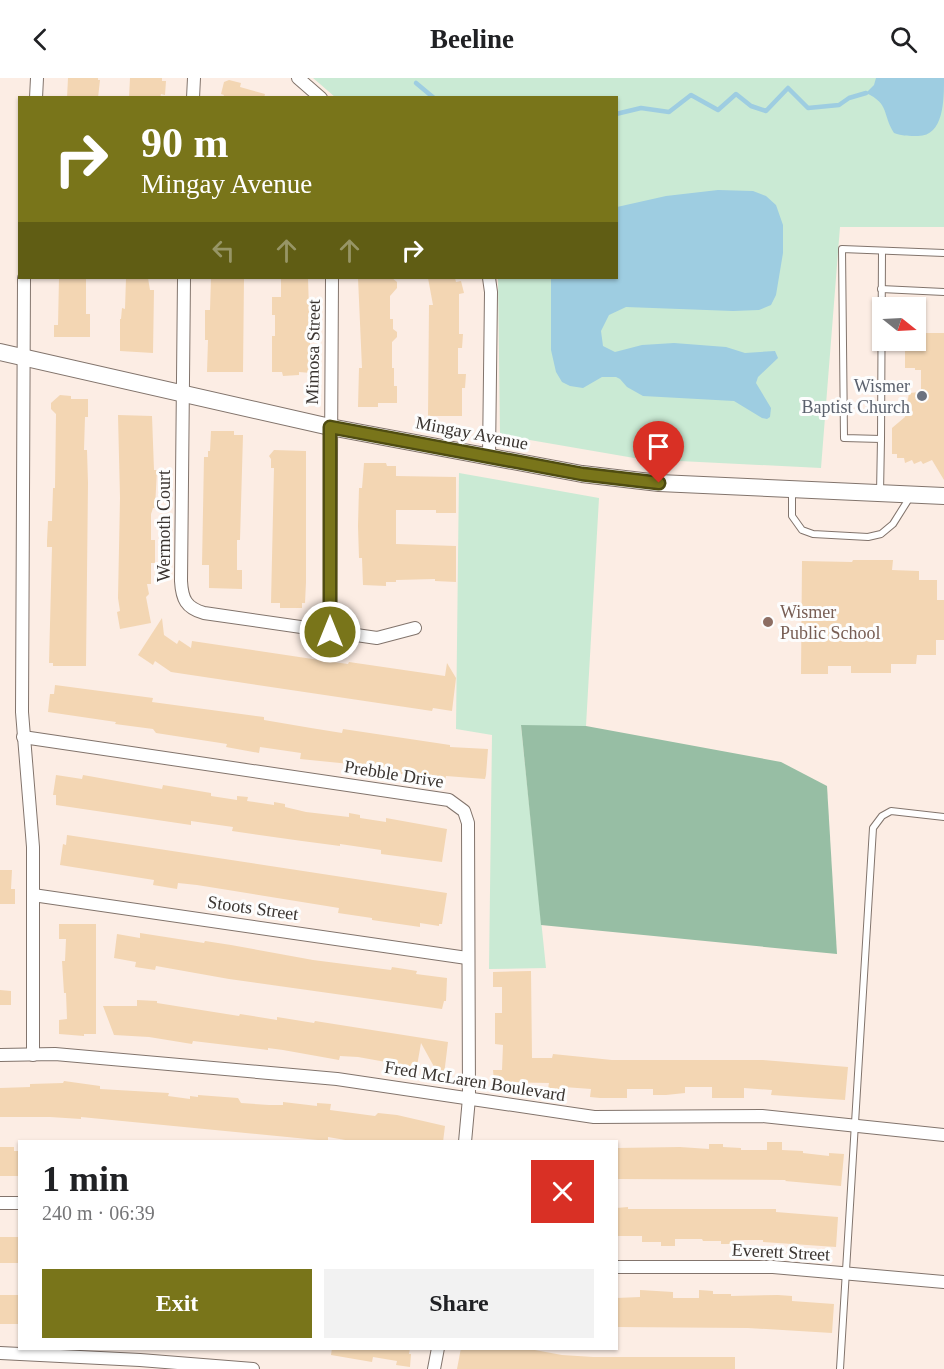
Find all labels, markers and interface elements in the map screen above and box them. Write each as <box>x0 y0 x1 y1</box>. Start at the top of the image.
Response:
icon: back <box>24 23 57 56</box>
icon: search <box>887 23 920 56</box>
text: Beeline <box>430 24 514 54</box>
icon: right <box>42 120 120 198</box>
text: 90 m <box>141 120 229 166</box>
text: Mingay Avenue <box>141 169 312 199</box>
icon: left <box>207 234 240 267</box>
icon: ahead <box>270 234 303 267</box>
icon: ahead <box>333 234 366 267</box>
icon: right <box>396 234 429 267</box>
north arrow <box>872 297 926 351</box>
map controls <box>872 297 926 351</box>
street label: Mimosa Street <box>302 299 324 405</box>
place label: Wismer Baptist Church <box>802 376 910 417</box>
marker: Wismer Baptist Church <box>915 389 929 403</box>
street label: Mingay Avenue <box>414 412 530 454</box>
pin <box>633 421 684 483</box>
icon: arrive <box>642 430 675 463</box>
street label: Wermoth Court <box>154 470 174 582</box>
position arrow <box>298 600 362 664</box>
place label: Wismer Public School <box>780 602 881 643</box>
marker: Wismer Public School <box>761 615 775 629</box>
street label: Prebble Drive <box>343 756 445 792</box>
street label: Stoots Street <box>206 892 300 924</box>
street label: Fred McLaren Boulevard <box>383 1057 567 1105</box>
text: 1 min <box>42 1159 129 1199</box>
button: close <box>531 1160 594 1223</box>
text: 240 m · 06:39 <box>42 1202 155 1224</box>
street label: Everett Street <box>731 1239 831 1265</box>
button: Exit <box>42 1269 312 1338</box>
button: Share <box>324 1269 594 1338</box>

